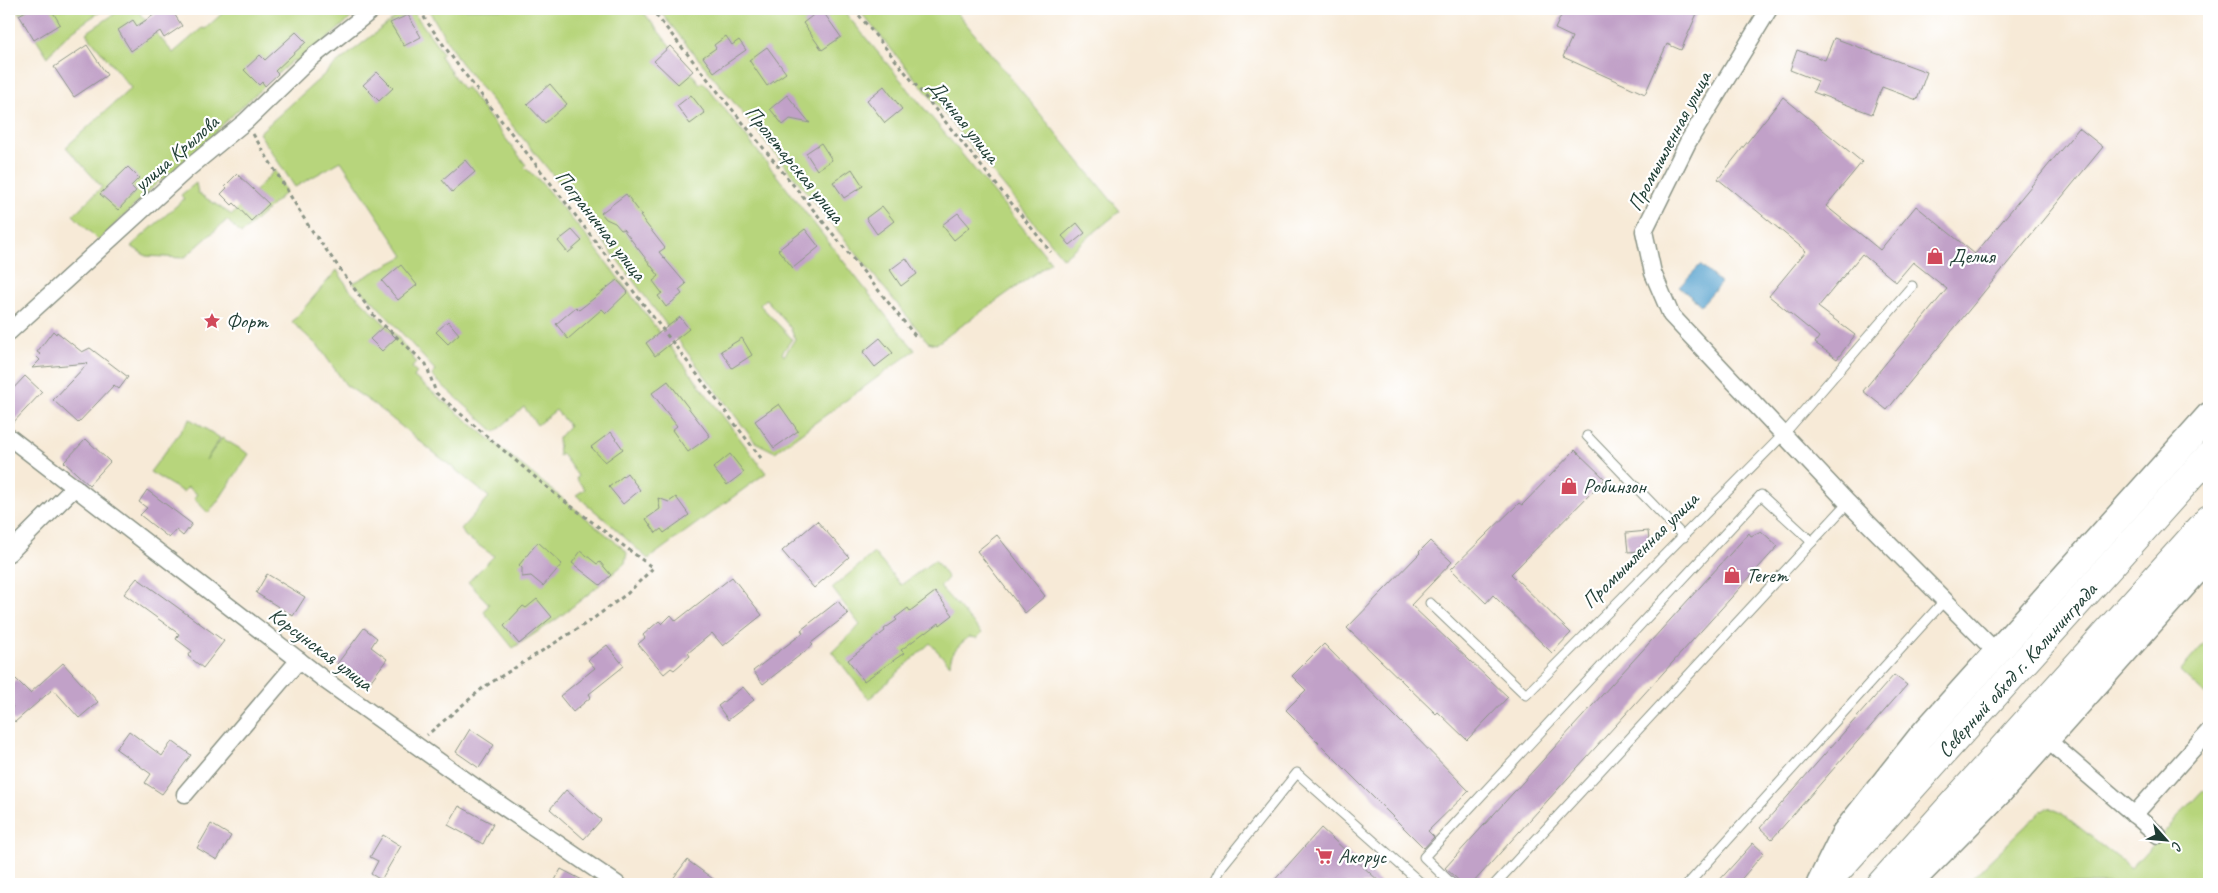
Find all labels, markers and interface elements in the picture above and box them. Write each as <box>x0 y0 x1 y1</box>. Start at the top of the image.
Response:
street label: Промышленная улица <box>1621 65 1718 215</box>
street label: Дачная улица <box>922 74 1007 170</box>
street label: Пролетарская улица <box>740 100 851 229</box>
street label: улица Крылова <box>127 108 225 198</box>
street label: Пограничная улица <box>550 164 653 287</box>
place label: Делия <box>1949 243 1997 269</box>
shop icon: Делия <box>1925 246 1945 266</box>
place label: Форт <box>226 308 269 334</box>
place icon: Форт <box>202 311 222 331</box>
place label: Робинзон <box>1583 473 1647 499</box>
shop icon: Робинзон <box>1559 476 1579 496</box>
street label: Промышленная улица <box>1576 485 1705 614</box>
place label: Terem <box>1746 562 1789 588</box>
shop icon: Terem <box>1722 565 1742 585</box>
street label: Северный обход г. Калининграда <box>1932 576 2103 763</box>
street label: Корсунская улица <box>264 601 380 698</box>
north arrow <box>2140 816 2190 866</box>
text: С <box>2167 839 2186 854</box>
place label: Акорус <box>1338 843 1388 869</box>
supermarket icon: Акорус <box>1314 846 1334 866</box>

